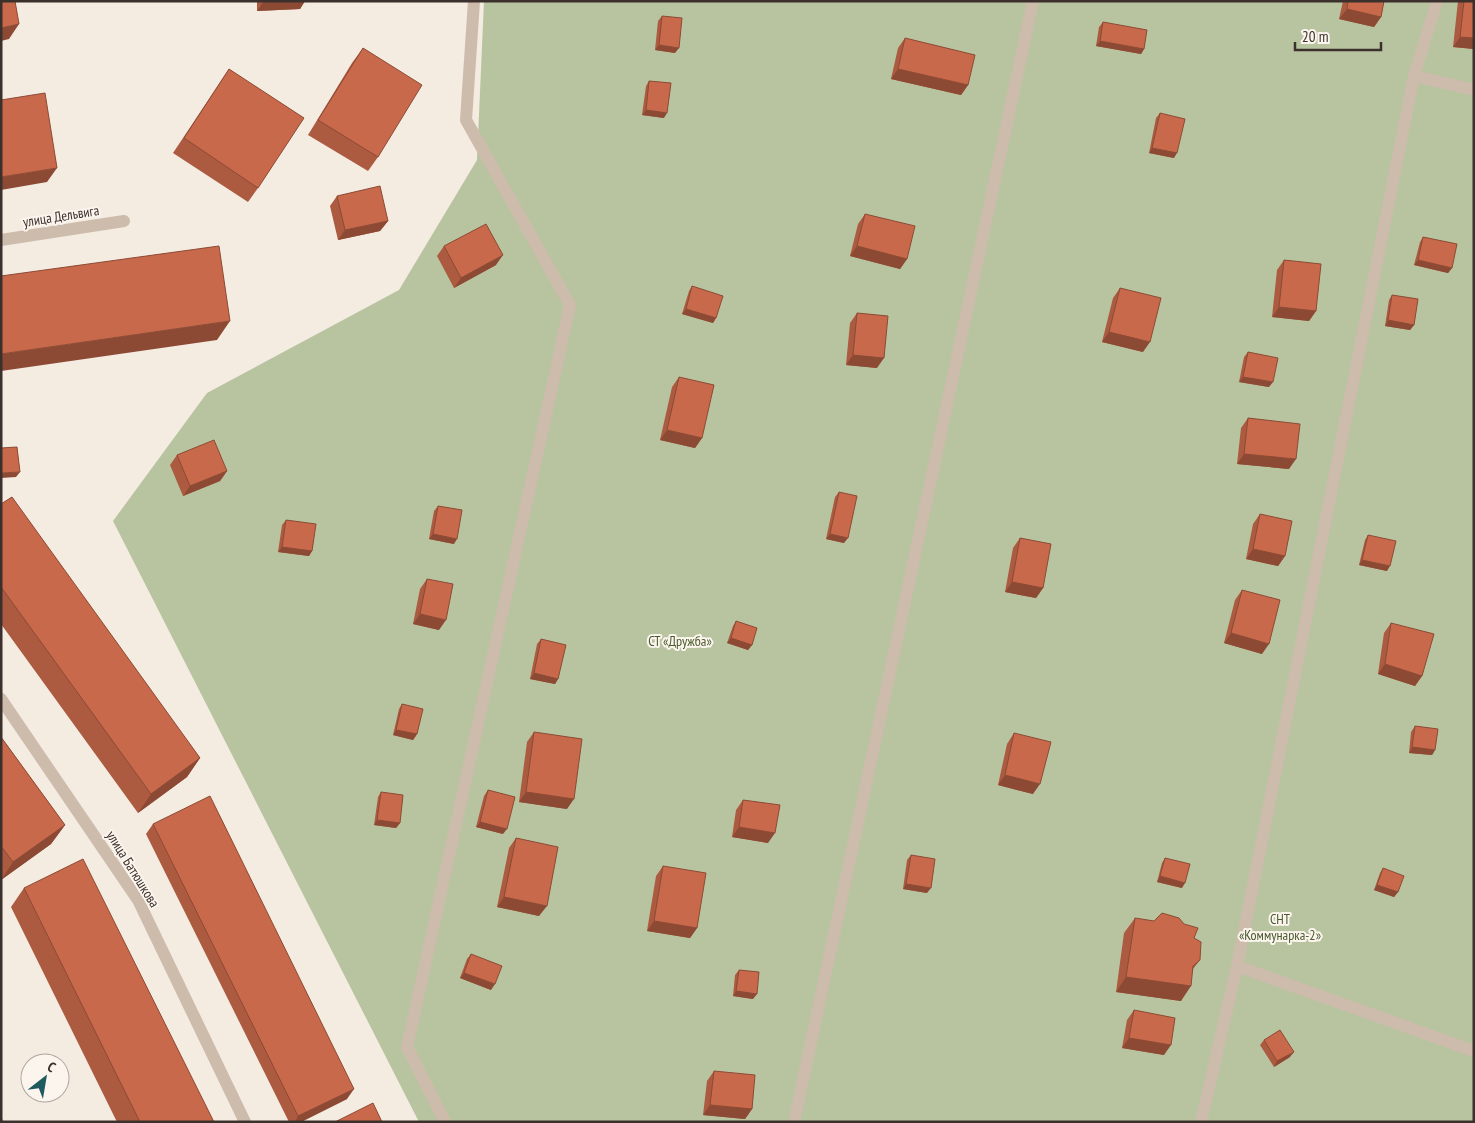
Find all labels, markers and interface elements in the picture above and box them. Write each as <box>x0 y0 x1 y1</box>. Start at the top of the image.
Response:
scale bar <box>1295 20 1381 52</box>
text: 20 m <box>1302 27 1328 46</box>
street label: улица Дельвига <box>22 201 100 231</box>
park label: СТ «Дружба» <box>648 632 712 650</box>
street label: улица Батюшкова <box>102 827 164 911</box>
park label: СНТ «Коммунарка-2» <box>1239 910 1321 944</box>
north arrow <box>20 1053 70 1103</box>
text: С <box>44 1057 60 1077</box>

